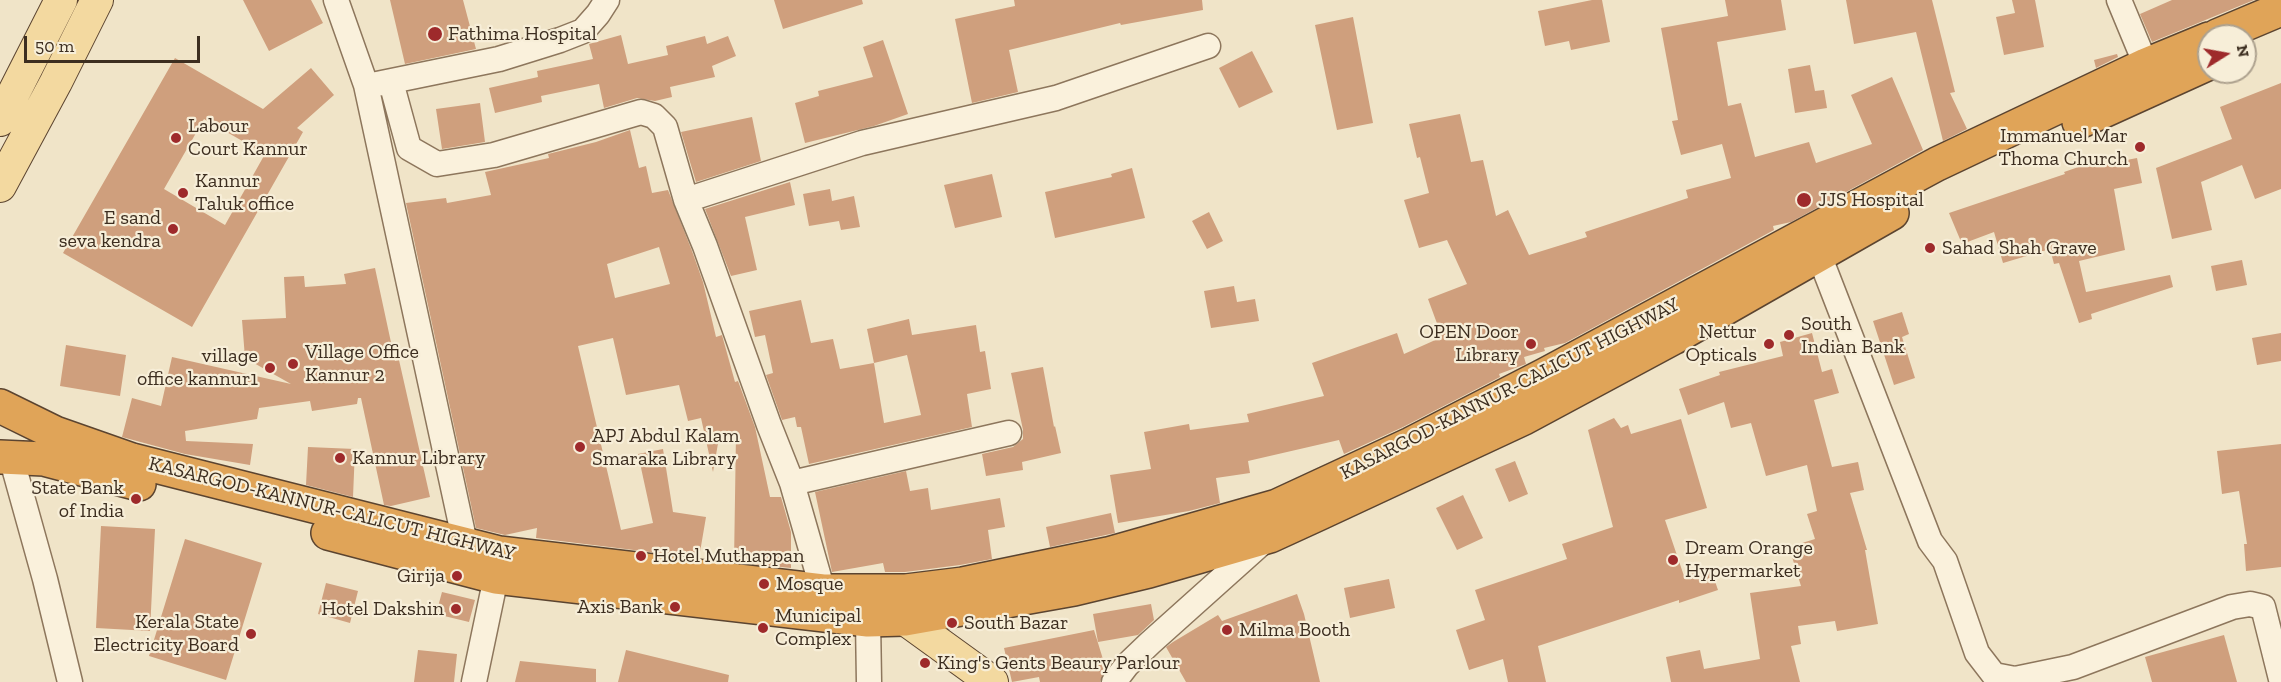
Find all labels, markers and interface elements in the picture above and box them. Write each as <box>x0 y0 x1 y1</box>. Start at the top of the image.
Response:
place label: Fathima Hospital <box>448 22 597 46</box>
scale bar <box>27 24 202 62</box>
north arrow <box>2197 24 2257 84</box>
marker: Fathima Hospital <box>426 25 444 43</box>
text: 50 m <box>35 35 74 57</box>
text: N <box>2233 43 2254 59</box>
place label: Labour Court Kannur <box>188 114 308 161</box>
place label: Immanuel Mar Thoma Church <box>1999 124 2128 171</box>
marker: Labour Court Kannur <box>169 131 183 145</box>
marker: Immanuel Mar Thoma Church <box>2133 140 2147 154</box>
place label: Kannur Taluk office <box>195 169 294 216</box>
marker: Kannur Taluk office <box>176 186 190 200</box>
place label: JJS Hospital <box>1818 188 1924 212</box>
marker: JJS Hospital <box>1795 191 1813 209</box>
place label: E sand seva kendra <box>59 206 161 253</box>
marker: E sand seva kendra <box>166 222 180 236</box>
place label: Sahad Shah Grave <box>1942 236 2097 260</box>
marker: Sahad Shah Grave <box>1923 241 1937 255</box>
street label: KASARGOD-KANNUR-CALICUT HIGHWAY <box>1337 293 1683 485</box>
place label: South Indian Bank <box>1801 312 1905 359</box>
place label: OPEN Door Library <box>1419 320 1519 367</box>
place label: Nettur Opticals <box>1685 320 1757 367</box>
marker: South Indian Bank <box>1782 328 1796 342</box>
marker: OPEN Door Library <box>1524 337 1538 351</box>
marker: Nettur Opticals <box>1762 337 1776 351</box>
place label: Village Office Kannur 2 <box>305 340 419 387</box>
place label: village office kannur1 <box>137 344 258 391</box>
marker: Village Office Kannur 2 <box>286 357 300 371</box>
marker: village office kannur1 <box>263 361 277 375</box>
place label: APJ Abdul Kalam Smaraka Library <box>592 424 740 471</box>
marker: APJ Abdul Kalam Smaraka Library <box>573 440 587 454</box>
place label: Kannur Library <box>352 446 485 470</box>
marker: Kannur Library <box>333 451 347 465</box>
street label: KASARGOD-KANNUR-CALICUT HIGHWAY <box>146 452 518 566</box>
place label: State Bank of India <box>31 476 124 523</box>
marker: State Bank of India <box>129 492 143 506</box>
place label: Dream Orange Hypermarket <box>1685 536 1813 583</box>
place label: Hotel Muthappan <box>653 544 804 568</box>
marker: Hotel Muthappan <box>634 549 648 563</box>
marker: Dream Orange Hypermarket <box>1666 553 1680 567</box>
place label: Girija <box>397 564 445 588</box>
marker: Girija <box>450 569 464 583</box>
place label: Mosque <box>776 572 843 596</box>
marker: Mosque <box>757 577 771 591</box>
place label: Axis Bank <box>577 595 663 619</box>
place label: Hotel Dakshin <box>321 597 444 621</box>
marker: Axis Bank <box>668 600 682 614</box>
marker: Hotel Dakshin <box>449 602 463 616</box>
place label: Municipal Complex <box>775 604 861 651</box>
place label: Kerala State Electricity Board <box>93 610 239 657</box>
place label: South Bazar <box>964 611 1068 635</box>
marker: South Bazar <box>945 616 959 630</box>
place label: Milma Booth <box>1239 618 1350 642</box>
marker: Municipal Complex <box>756 621 770 635</box>
marker: Milma Booth <box>1220 623 1234 637</box>
marker: Kerala State Electricity Board <box>244 627 258 641</box>
place label: King's Gents Beaury Parlour <box>937 651 1180 675</box>
marker: King's Gents Beaury Parlour <box>918 656 932 670</box>

